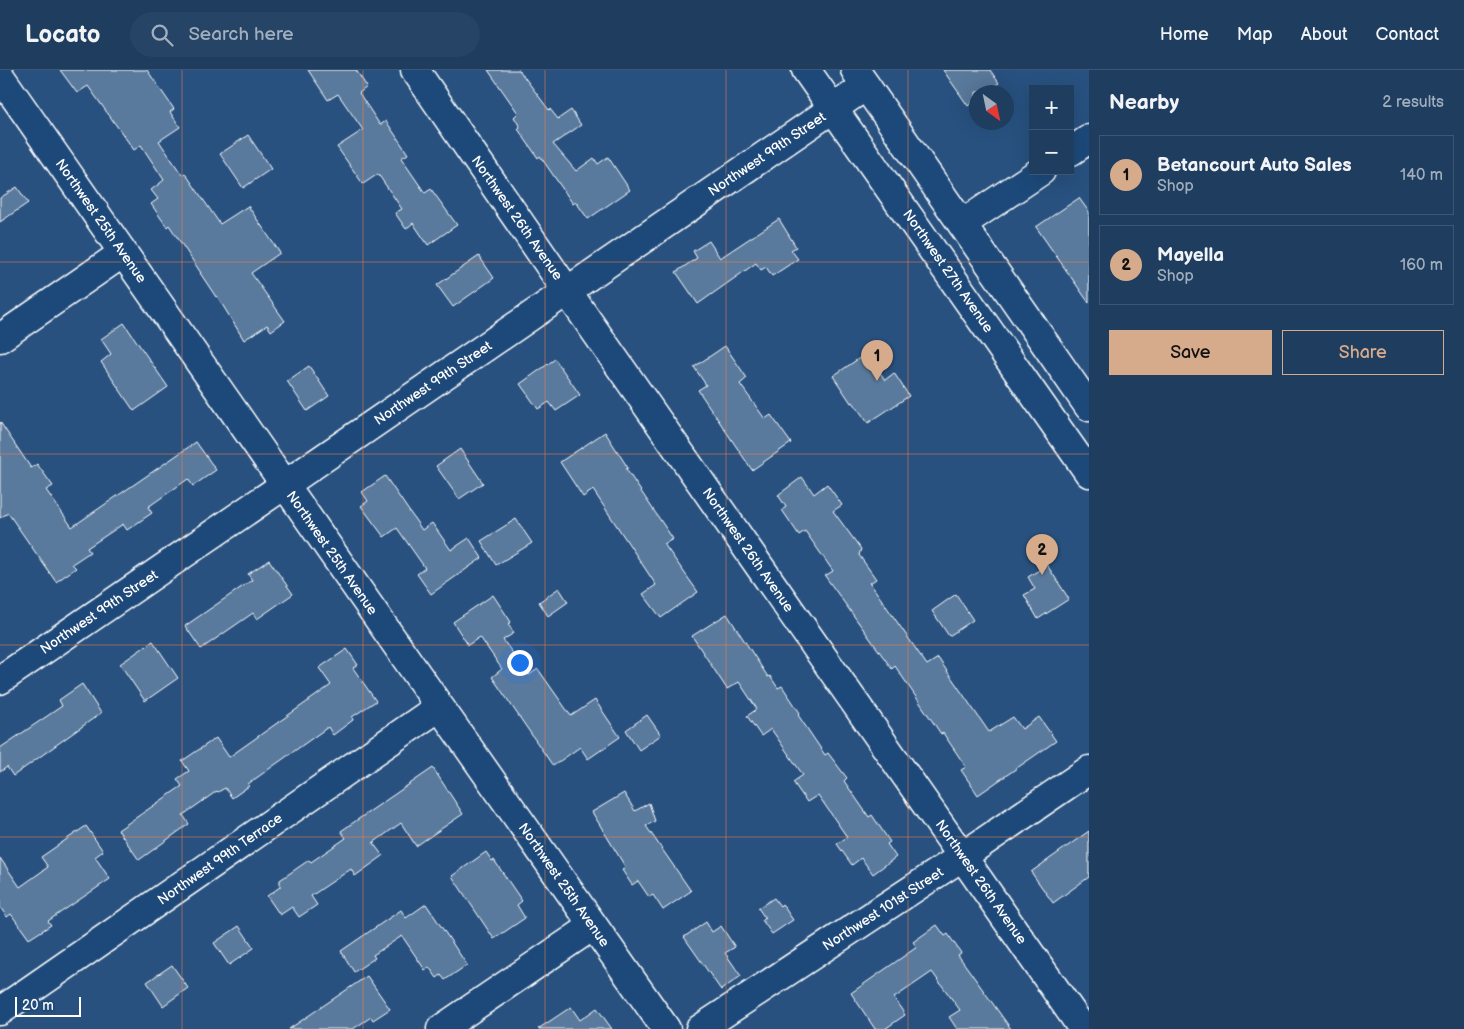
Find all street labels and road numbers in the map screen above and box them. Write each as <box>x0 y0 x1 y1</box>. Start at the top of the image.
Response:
street label: Northwest 99th Street <box>705 108 830 200</box>
street label: Northwest 26th Avenue <box>468 153 566 283</box>
street label: Northwest 25th Avenue <box>52 156 150 286</box>
street label: Northwest 27th Avenue <box>899 206 997 336</box>
street label: Northwest 99th Street <box>371 337 496 429</box>
street label: Northwest 26th Avenue <box>699 485 797 615</box>
street label: Northwest 25th Avenue <box>283 488 381 618</box>
street label: Northwest 99th Street <box>37 566 162 658</box>
street label: Northwest 99th Terrace <box>154 809 286 909</box>
street label: Northwest 26th Avenue <box>932 817 1030 947</box>
street label: Northwest 25th Avenue <box>515 820 613 950</box>
street label: Northwest 101st Street <box>819 863 947 954</box>

